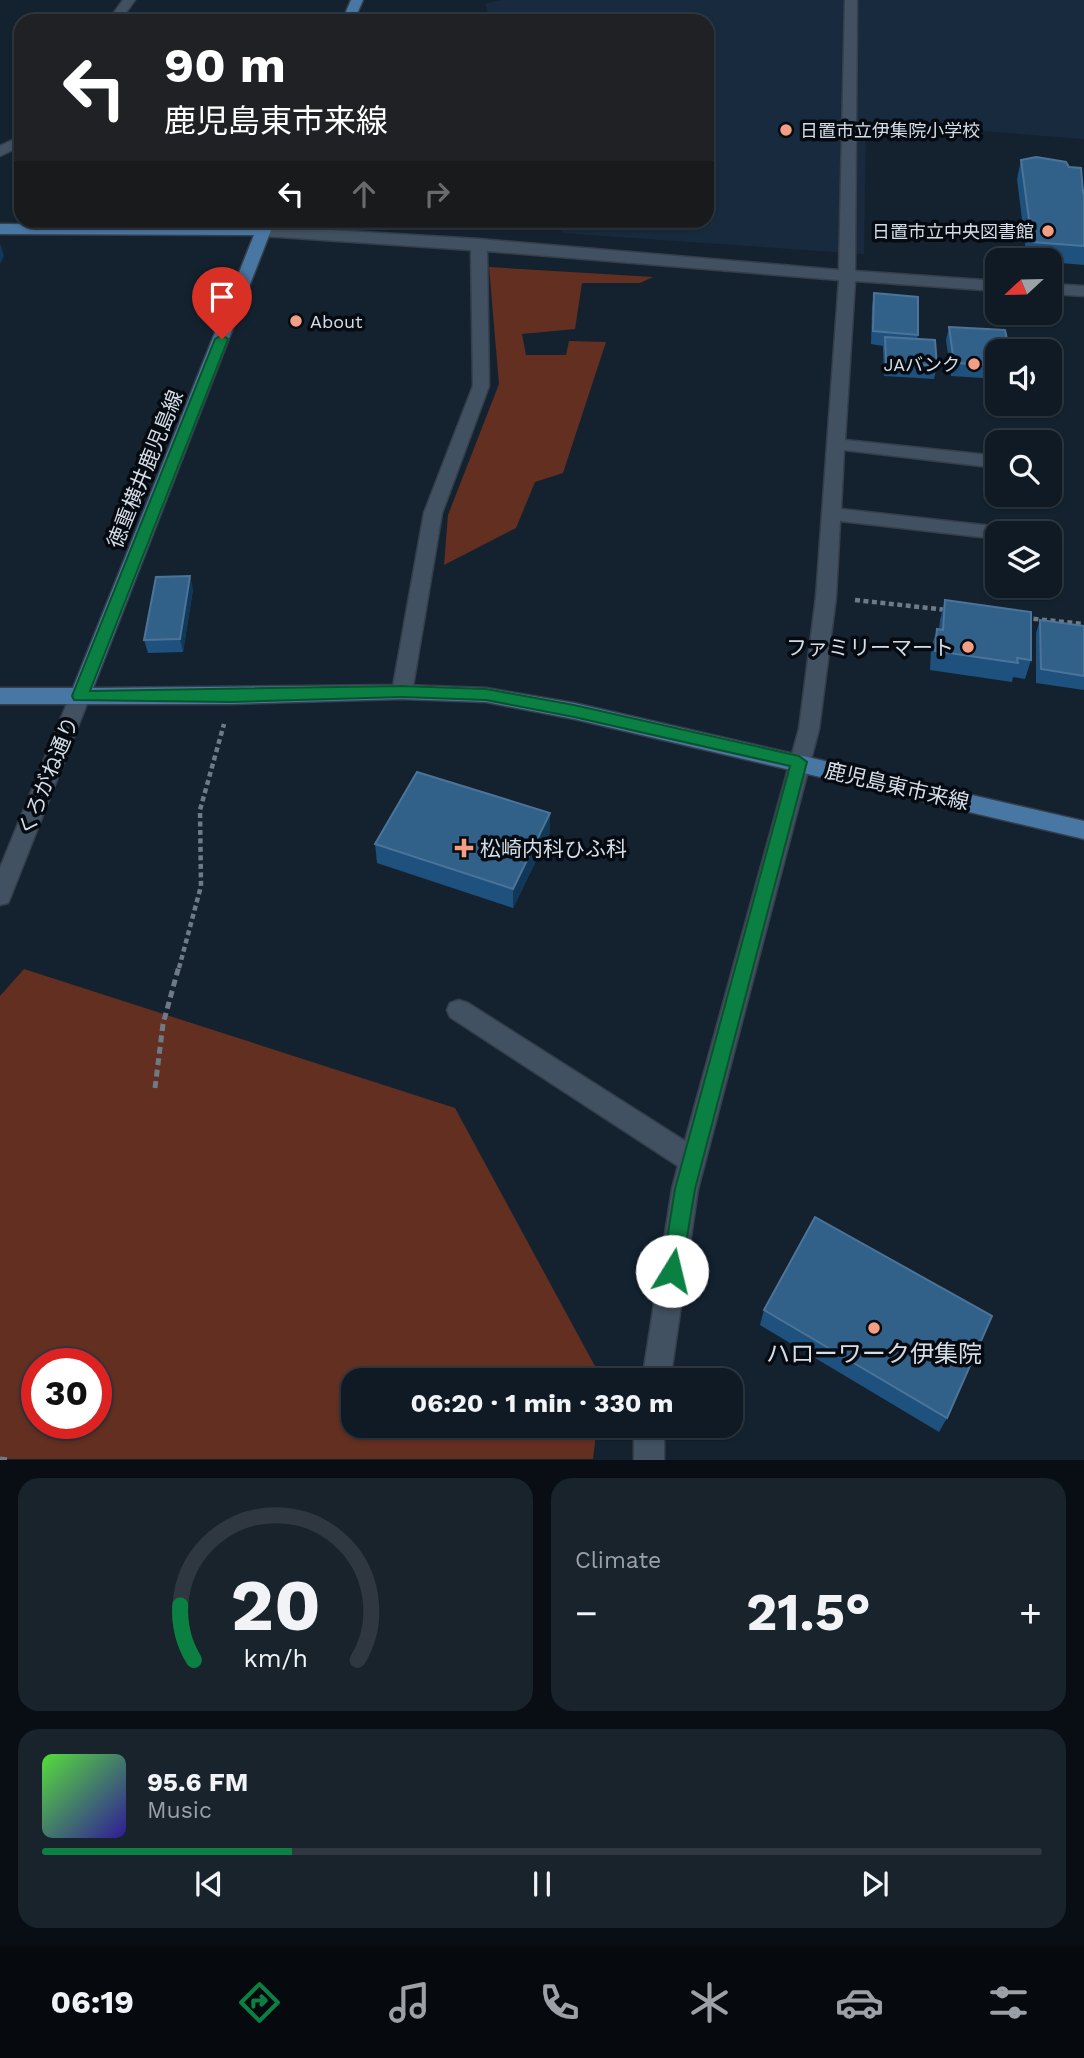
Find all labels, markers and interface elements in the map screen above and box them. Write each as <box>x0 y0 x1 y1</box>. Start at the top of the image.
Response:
text: 90 m <box>164 36 286 94</box>
icon: left <box>49 42 140 133</box>
text: 鹿児島東市来線 <box>164 102 388 140</box>
place label: 日置市立伊集院小学校 <box>800 120 980 141</box>
marker: 日置市立伊集院小学校 <box>778 122 794 138</box>
icon: left <box>272 175 310 213</box>
icon: ahead <box>345 175 383 213</box>
icon: right <box>418 175 456 213</box>
place label: 日置市立中央図書館 <box>872 221 1034 242</box>
marker: 日置市立中央図書館 <box>1040 223 1056 239</box>
north arrow <box>985 248 1062 326</box>
map controls <box>985 248 1062 598</box>
pin <box>192 267 252 339</box>
icon: arrive <box>203 278 241 316</box>
place label: About <box>310 311 363 332</box>
marker: About <box>288 313 304 329</box>
button: sound <box>985 339 1062 416</box>
place label: JAバンク <box>883 354 960 375</box>
marker: JAバンク <box>966 356 982 372</box>
street label: 徳重横井鹿児島線 <box>102 386 188 552</box>
button: search <box>985 430 1062 507</box>
button: layers <box>985 521 1062 598</box>
place label: ファミリーマート <box>786 635 954 660</box>
marker: ファミリーマート <box>960 639 976 655</box>
street label: くろがね通り <box>13 713 83 839</box>
street label: 鹿児島東市来線 <box>823 757 971 815</box>
place label: 松崎内科ひふ科 <box>480 836 627 861</box>
marker: 松崎内科ひふ科 <box>454 838 474 858</box>
position arrow <box>635 1234 709 1308</box>
marker: ハローワーク伊集院 <box>866 1320 882 1336</box>
place label: ハローワーク伊集院 <box>766 1340 982 1368</box>
speed limit sign: 30 <box>21 1348 112 1439</box>
text: 06:20 · 1 min · 330 m <box>411 1388 673 1418</box>
text: Climate <box>575 1547 661 1574</box>
text: 20 <box>230 1563 321 1649</box>
text: 21.5° <box>746 1582 871 1643</box>
text: − <box>575 1591 598 1635</box>
text: + <box>1019 1591 1042 1635</box>
text: km/h <box>243 1644 308 1673</box>
text: 95.6 FM <box>147 1767 248 1797</box>
text: Music <box>147 1797 212 1824</box>
icon: previous <box>190 1865 228 1903</box>
icon: pause <box>523 1865 561 1903</box>
icon: next <box>856 1865 894 1903</box>
icon: directions <box>235 1978 284 2027</box>
icon: music <box>385 1978 434 2027</box>
icon: phone <box>535 1978 584 2027</box>
icon: climate <box>685 1978 734 2027</box>
icon: car <box>835 1978 884 2027</box>
icon: filters <box>984 1978 1033 2027</box>
text: 06:19 <box>50 1983 134 2021</box>

